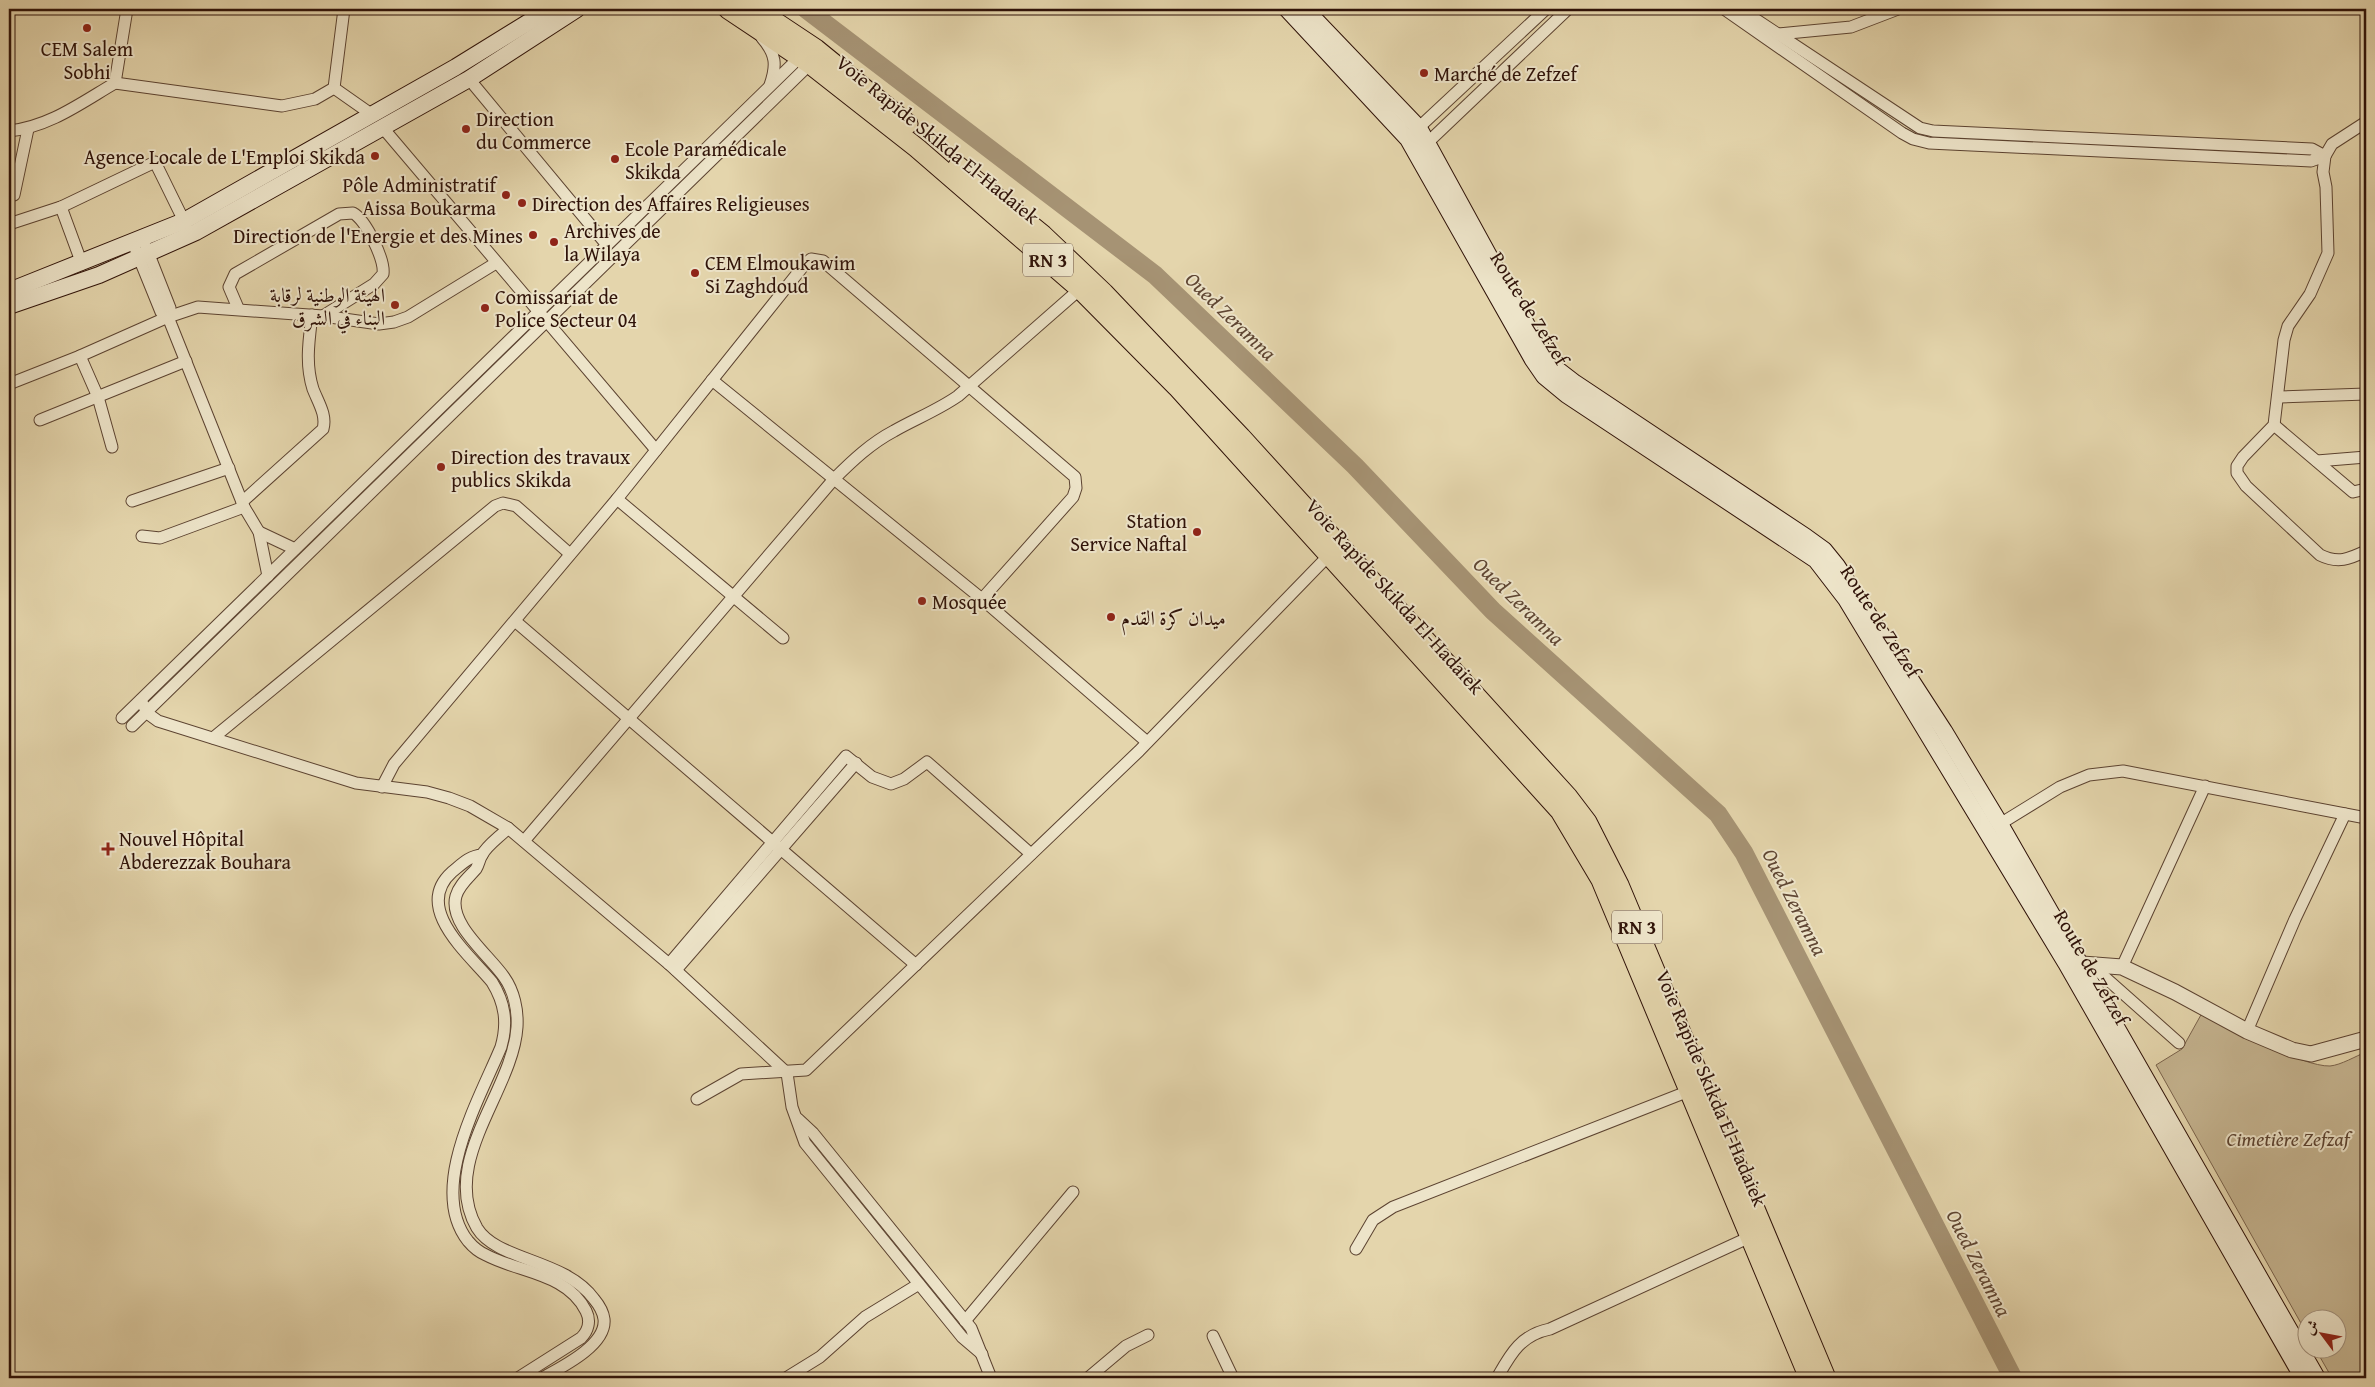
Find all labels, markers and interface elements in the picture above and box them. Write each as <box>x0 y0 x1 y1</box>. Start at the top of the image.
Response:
marker: CEM Salem Sobhi <box>81 22 93 34</box>
place label: CEM Salem Sobhi <box>41 34 134 86</box>
street label: Voie Rapide Skikda El-Hadaiek <box>830 48 1047 231</box>
place label: Marché de Zefzef <box>1434 59 1579 88</box>
marker: Marché de Zefzef <box>1418 67 1430 79</box>
place label: Direction du Commerce <box>476 104 591 156</box>
marker: Direction du Commerce <box>460 123 472 135</box>
place label: Ecole Paramédicale Skikda <box>625 134 787 186</box>
place label: Agence Locale de L'Emploi Skikda <box>84 142 366 171</box>
marker: Agence Locale de L'Emploi Skikda <box>369 150 381 162</box>
marker: Ecole Paramédicale Skikda <box>609 153 621 165</box>
place label: Pôle Administratif Aissa Boukarma <box>342 170 499 222</box>
marker: Pôle Administratif Aissa Boukarma <box>500 189 512 201</box>
place label: Direction des Affaires Religieuses <box>532 189 810 218</box>
marker: Direction des Affaires Religieuses <box>516 197 528 209</box>
place label: Archives de la Wilaya <box>564 216 661 268</box>
place label: Direction de l'Energie et des Mines <box>233 221 523 250</box>
marker: Direction de l'Energie et des Mines <box>527 229 539 241</box>
marker: Archives de la Wilaya <box>548 236 560 248</box>
road number: RN 3 <box>1023 244 1073 276</box>
street label: Route de Zefzef <box>1484 246 1578 372</box>
place label: CEM Elmoukawim Si Zaghdoud <box>705 248 856 300</box>
water label: Oued Zeramna <box>1178 264 1284 368</box>
marker: CEM Elmoukawim Si Zaghdoud <box>689 267 701 279</box>
place label: الهيئة الوطنية لرقابة البناء في الشرق <box>270 280 385 334</box>
place label: Comissariat de Police Secteur 04 <box>495 282 637 334</box>
marker: الهيئة الوطنية لرقابة البناء في الشرق <box>389 299 401 311</box>
marker: Comissariat de Police Secteur 04 <box>479 302 491 314</box>
place label: Direction des travaux publics Skikda <box>451 442 631 494</box>
marker: Direction des travaux publics Skikda <box>435 461 447 473</box>
street label: Voie Rapide Skikda El-Hadaiek <box>1299 492 1491 701</box>
place label: Station Service Naftal <box>1070 506 1187 558</box>
marker: Station Service Naftal <box>1191 526 1203 538</box>
water label: Oued Zeramna <box>1466 549 1572 653</box>
street label: Route de Zefzef <box>1834 559 1930 685</box>
place label: Mosquée <box>932 587 1007 616</box>
marker: Mosquée <box>916 595 928 607</box>
place label: ميدان كرة القدم <box>1121 603 1226 636</box>
marker: ميدان كرة القدم <box>1105 611 1117 623</box>
place label: Nouvel Hôpital Abderezzak Bouhara <box>119 824 291 876</box>
marker: Nouvel Hôpital Abderezzak Bouhara <box>101 842 115 856</box>
water label: Oued Zeramna <box>1755 843 1835 961</box>
street label: Route de Zefzef <box>2047 904 2138 1032</box>
road number: RN 3 <box>1612 910 1662 944</box>
street label: Voie Rapide Skikda El-Hadaiek <box>1649 965 1775 1211</box>
park label: Cimetière Zefzaf <box>2227 1124 2354 1153</box>
water label: Oued Zeramna <box>1939 1204 2019 1322</box>
north arrow <box>2298 1310 2348 1360</box>
text: ش <box>2299 1316 2323 1338</box>

